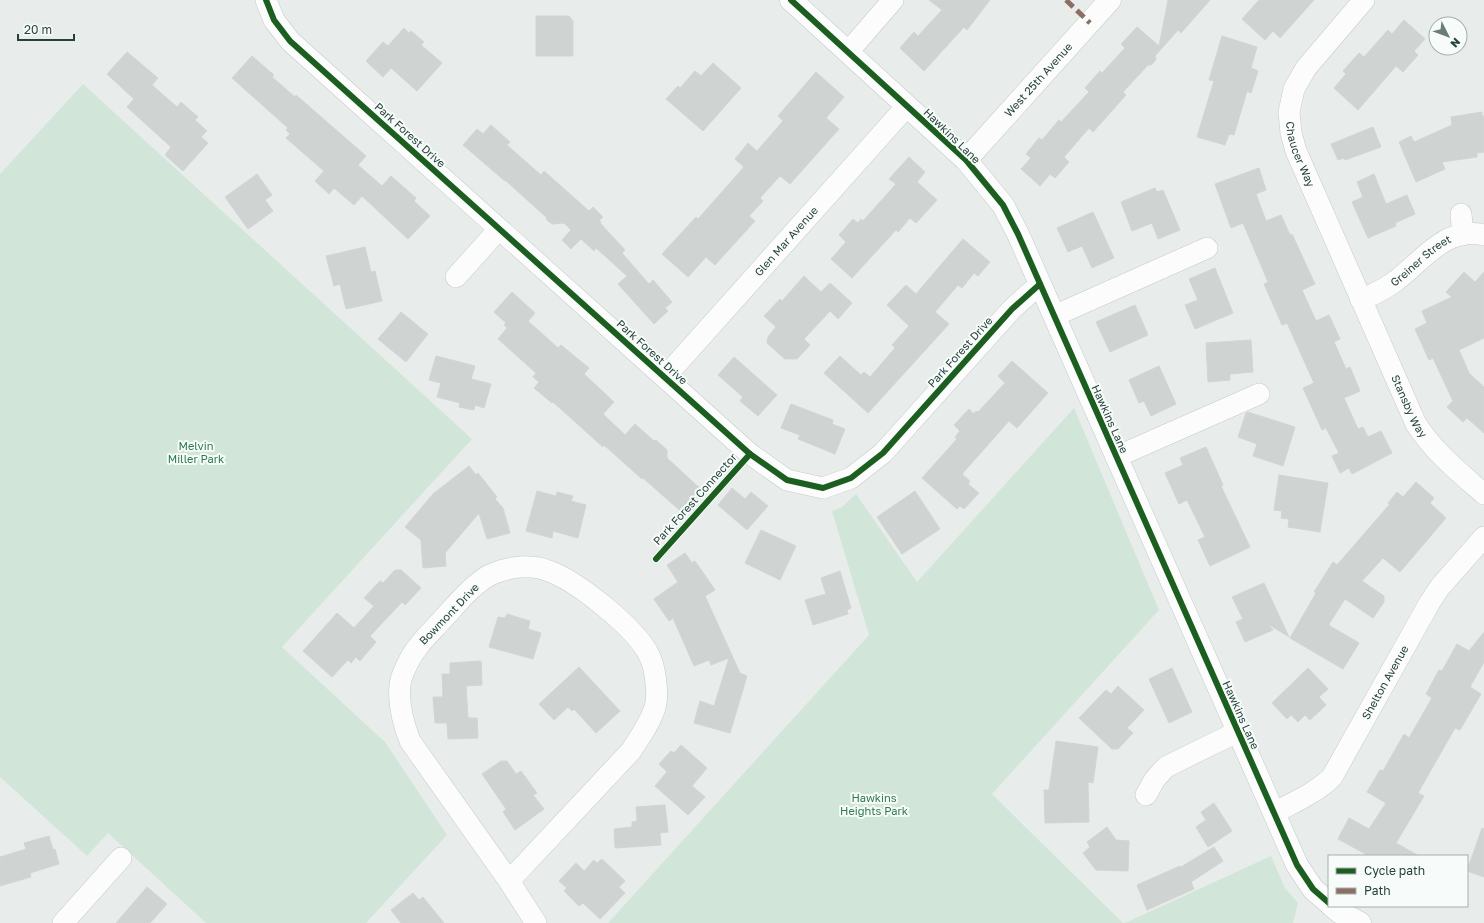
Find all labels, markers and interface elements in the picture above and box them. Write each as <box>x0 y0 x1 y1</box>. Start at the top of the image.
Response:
scale bar <box>18 16 74 42</box>
north arrow <box>1428 16 1468 56</box>
text: 20 m <box>24 22 52 37</box>
text: N <box>1448 36 1463 50</box>
street label: West 25th Avenue <box>1001 40 1075 119</box>
street label: Park Forest Drive <box>372 100 448 170</box>
street label: Hawkins Lane <box>921 105 983 166</box>
street label: Chaucer Way <box>1284 121 1318 189</box>
street label: Glen Mar Avenue <box>751 204 820 278</box>
street label: Greiner Street <box>1388 232 1453 289</box>
street label: Park Forest Drive <box>925 314 995 390</box>
street label: Park Forest Drive <box>614 317 690 387</box>
street label: Stansby Way <box>1389 373 1430 440</box>
street label: Hawkins Lane <box>1090 383 1131 455</box>
park label: Melvin Miller Park <box>168 439 224 465</box>
street label: Park Forest Connector <box>650 450 740 547</box>
street label: Bowmont Drive <box>416 580 481 647</box>
street label: Shelton Avenue <box>1359 643 1411 721</box>
street label: Hawkins Lane <box>1221 679 1262 751</box>
park label: Hawkins Heights Park <box>840 791 908 817</box>
legend <box>1328 855 1468 907</box>
text: Cycle path <box>1364 863 1425 878</box>
text: Path <box>1364 883 1391 898</box>

